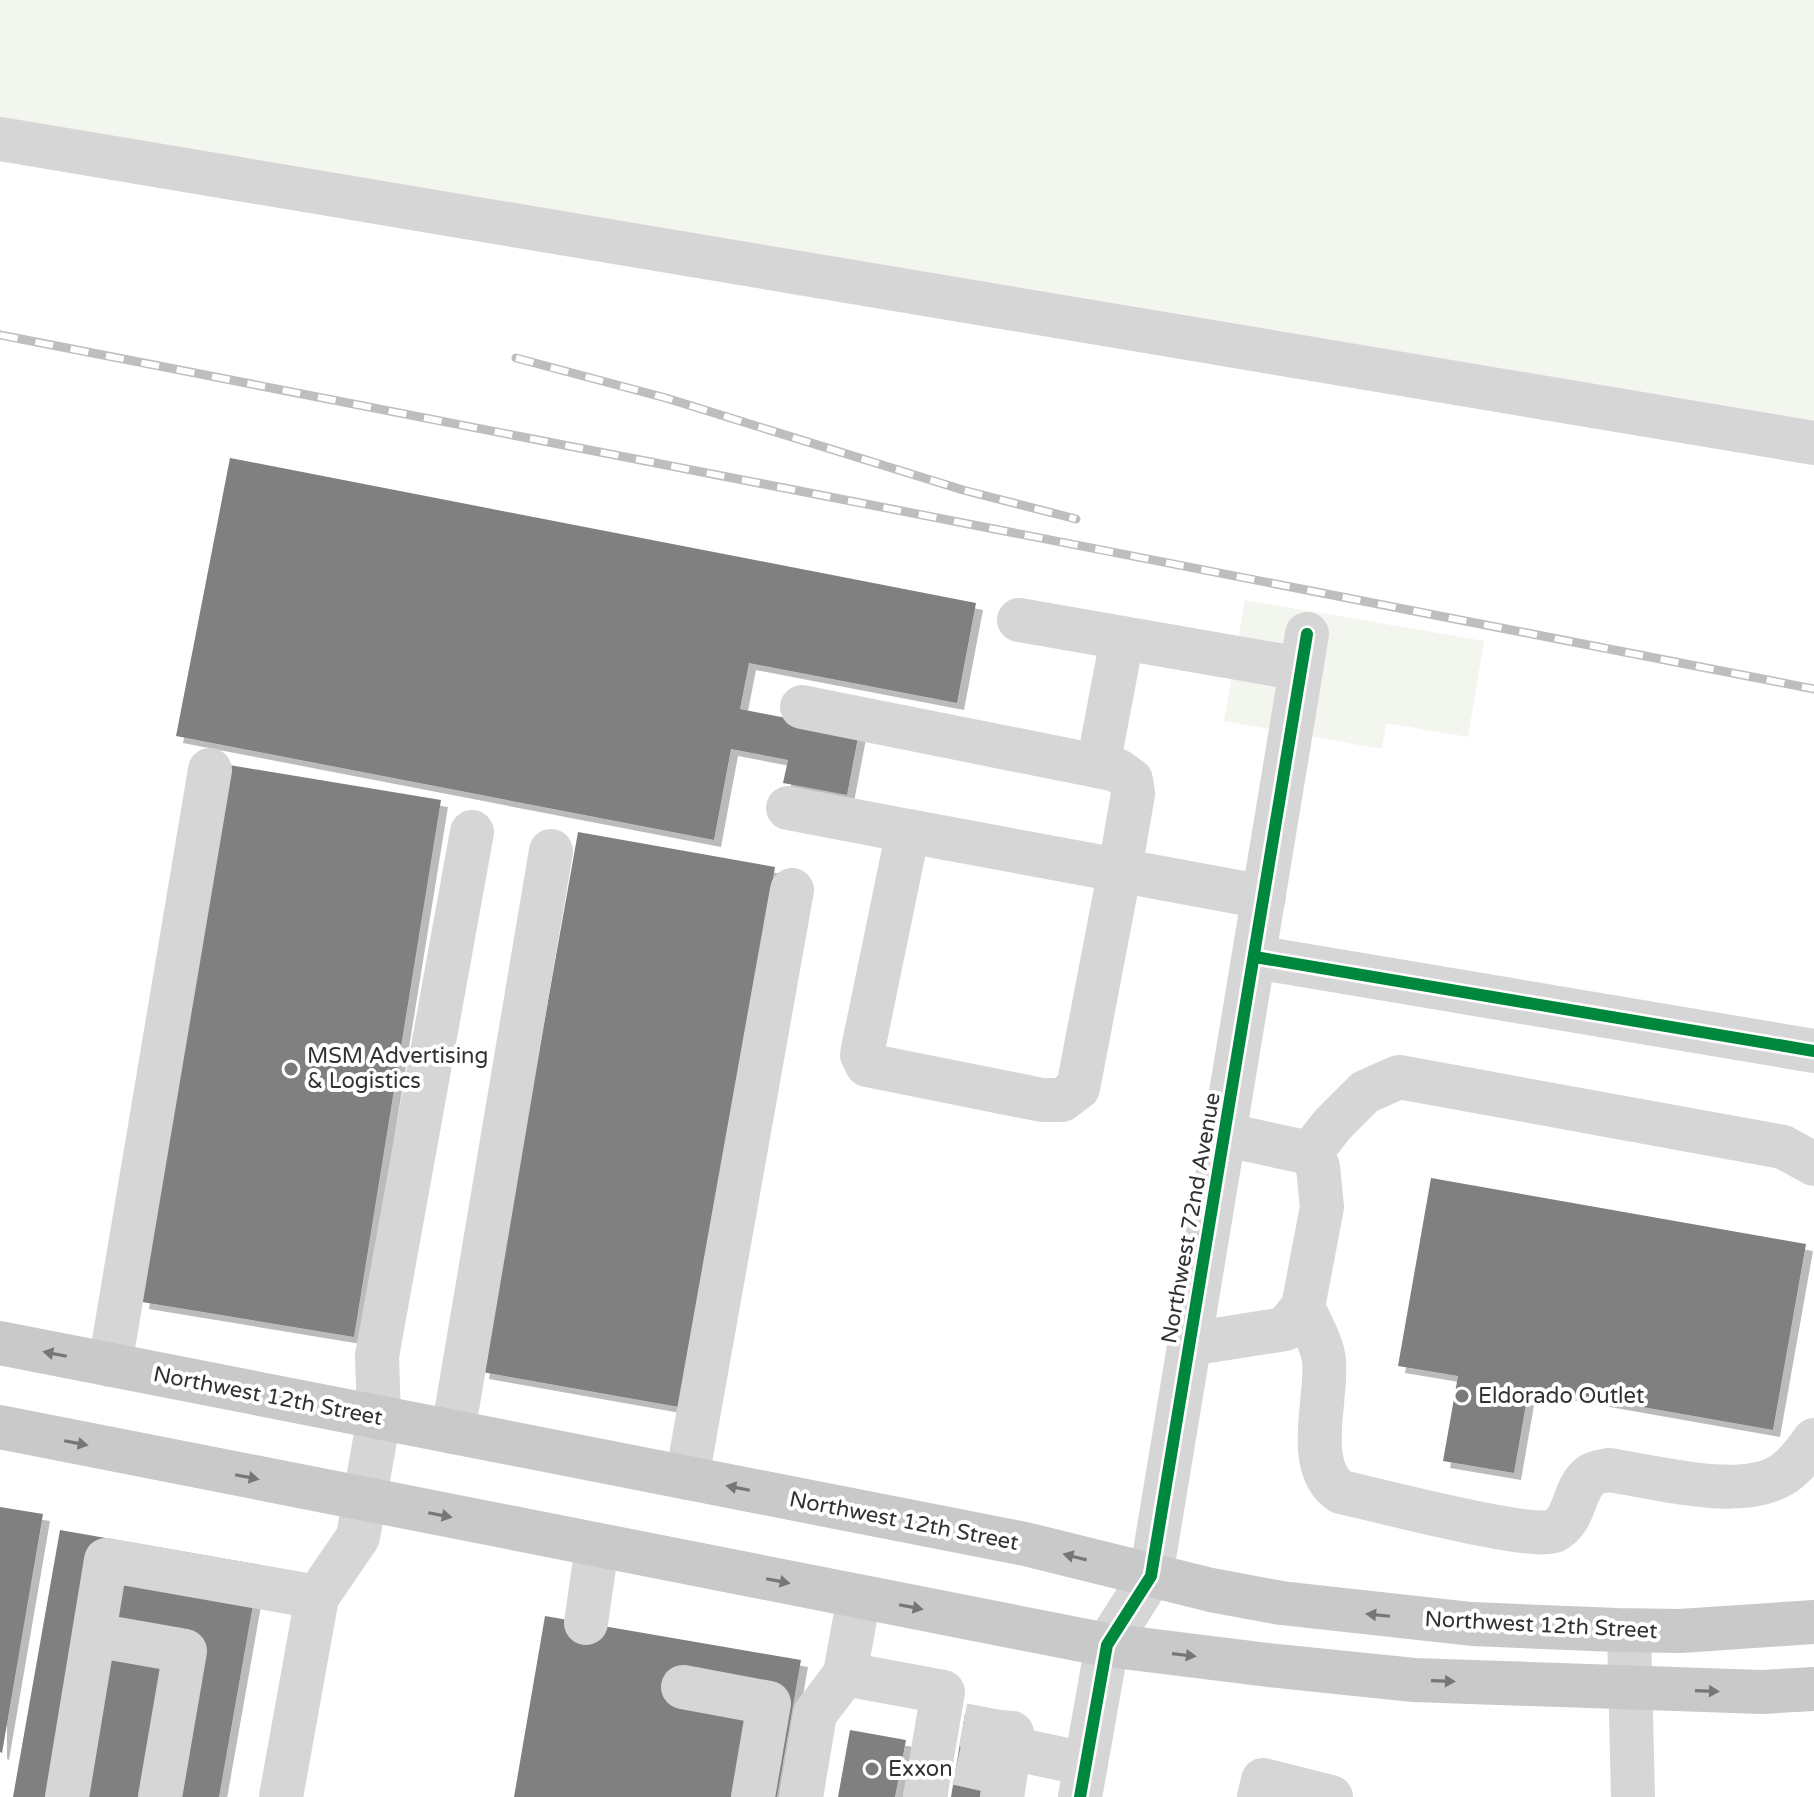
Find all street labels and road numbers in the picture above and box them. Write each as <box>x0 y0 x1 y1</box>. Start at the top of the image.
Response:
street label: Northwest 72nd Avenue <box>1156 1090 1226 1346</box>
street label: Northwest 12th Street <box>151 1361 385 1431</box>
street label: Northwest 12th Street <box>787 1486 1021 1556</box>
street label: Northwest 12th Street <box>1424 1606 1658 1644</box>

